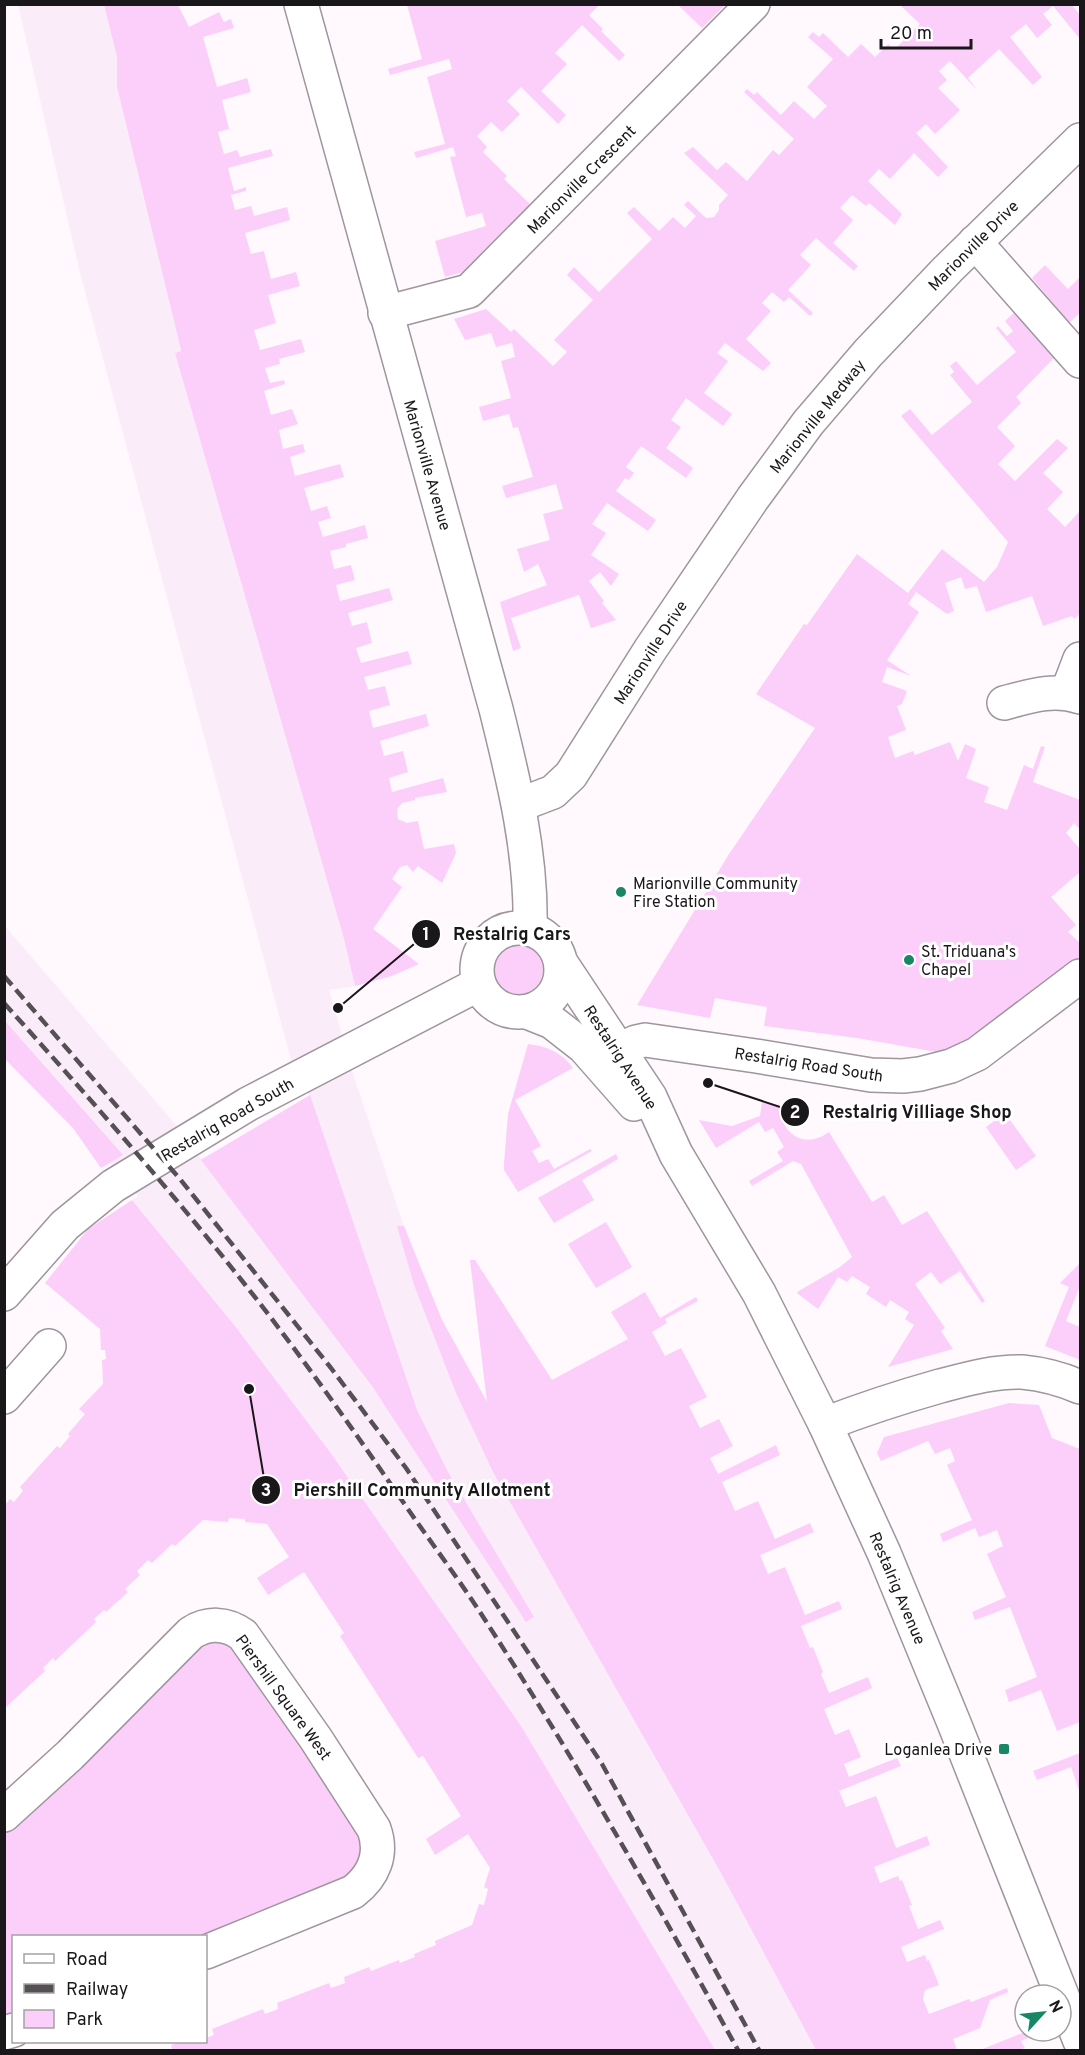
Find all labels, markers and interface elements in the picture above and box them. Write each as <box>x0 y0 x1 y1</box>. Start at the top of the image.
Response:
scale bar <box>881 12 971 50</box>
text: 20 m <box>890 23 932 46</box>
street label: Marionville Crescent <box>524 122 641 239</box>
street label: Marionville Drive <box>925 197 1024 296</box>
street label: Marionville Medway <box>766 356 871 478</box>
street label: Marionville Avenue <box>398 398 454 533</box>
street label: Marionville Drive <box>611 597 693 709</box>
place label: Marionville Community Fire Station <box>633 875 798 913</box>
marker: Marionville Community Fire Station <box>614 885 628 899</box>
callout: Restalrig Cars <box>411 916 583 952</box>
text: 1 <box>422 924 430 947</box>
text: Restalrig Cars <box>453 924 571 947</box>
place label: St. Triduana's Chapel <box>921 943 1016 981</box>
marker: St. Triduana's Chapel <box>902 953 916 967</box>
street label: Restalrig Avenue <box>578 1002 660 1114</box>
street label: Restalrig Road South <box>733 1044 884 1088</box>
street label: Restalrig Road South <box>158 1075 298 1167</box>
callout: Restalrig Villiage Shop <box>780 1094 1024 1130</box>
text: 2 <box>789 1102 801 1125</box>
text: Restalrig Villiage Shop <box>822 1102 1012 1125</box>
callout: Piershill Community Allotment <box>251 1472 563 1508</box>
text: 3 <box>261 1480 271 1503</box>
text: Piershill Community Allotment <box>293 1480 551 1503</box>
street label: Restalrig Avenue <box>863 1529 929 1648</box>
street label: Piershill Square West <box>230 1631 335 1765</box>
place label: Loganlea Drive <box>884 1741 992 1761</box>
marker: Loganlea Drive <box>997 1742 1011 1756</box>
legend <box>12 1935 207 2043</box>
text: Road <box>66 1949 108 1972</box>
text: Railway <box>66 1979 128 2002</box>
north arrow <box>1013 1983 1073 2043</box>
text: N <box>1043 1997 1066 2017</box>
text: Park <box>66 2009 103 2032</box>

